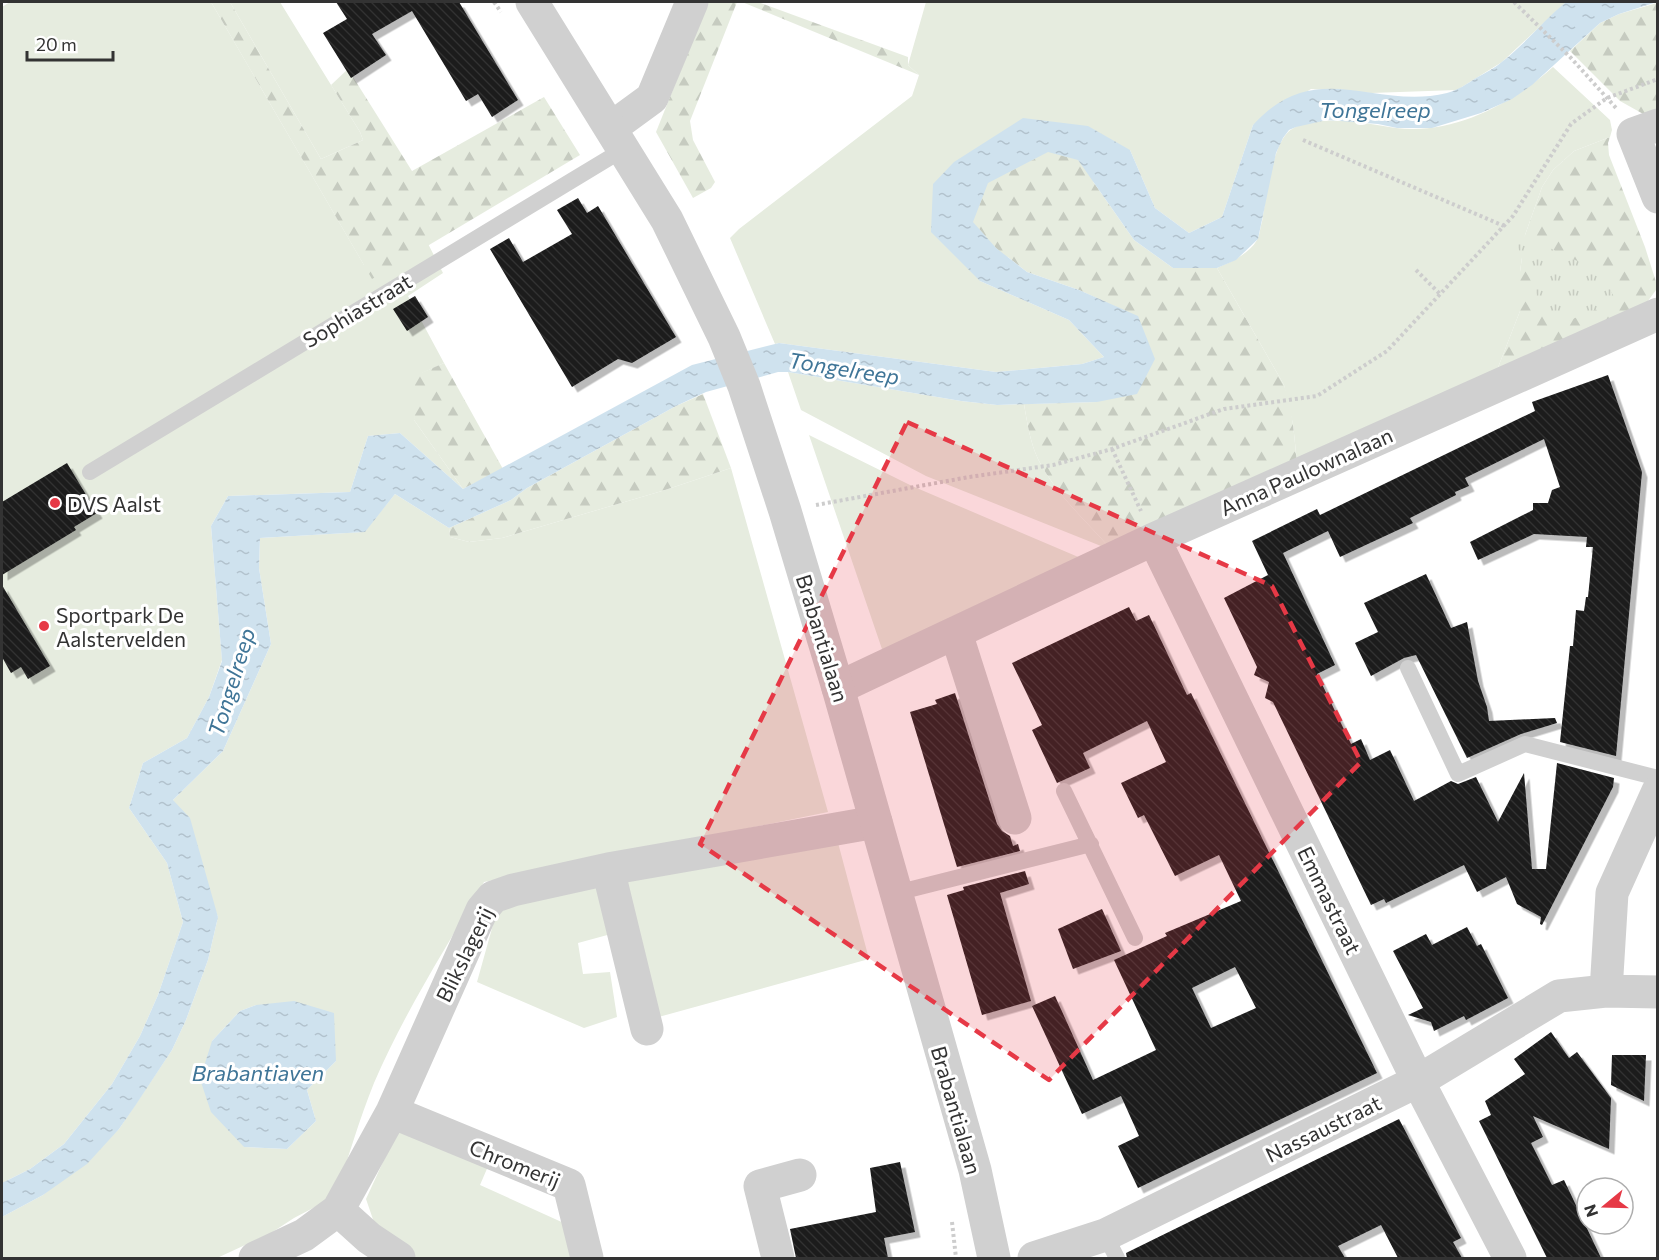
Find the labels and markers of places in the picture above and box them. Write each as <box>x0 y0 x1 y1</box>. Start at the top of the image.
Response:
place label: DVS Aalst <box>67 491 161 516</box>
marker: DVS Aalst <box>48 496 62 510</box>
place label: Sportpark De Aalstervelden <box>56 602 186 651</box>
marker: Sportpark De Aalstervelden <box>37 619 51 633</box>

